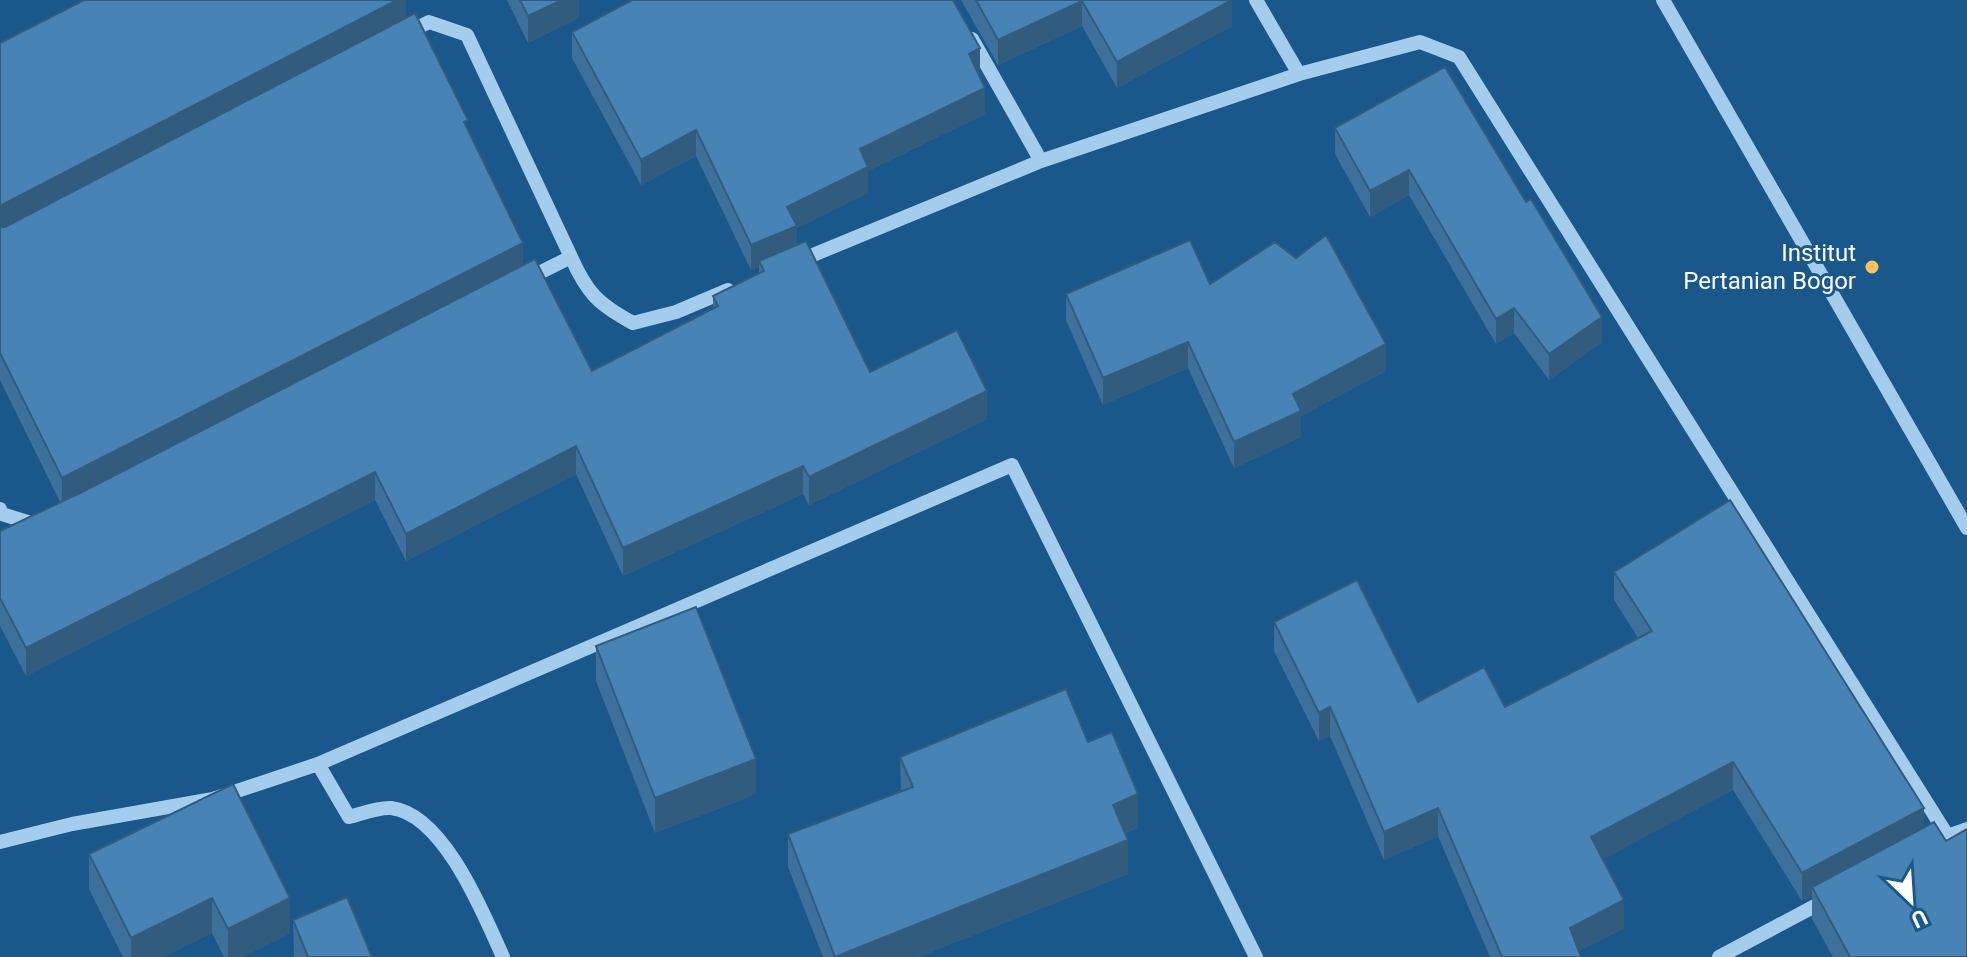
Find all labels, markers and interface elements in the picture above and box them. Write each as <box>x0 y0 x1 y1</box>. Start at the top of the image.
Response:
place label: Institut Pertanian Bogor <box>1683 239 1856 295</box>
marker: Institut Pertanian Bogor <box>1863 258 1881 276</box>
north arrow <box>1871 861 1951 941</box>
text: U <box>1907 904 1931 933</box>

